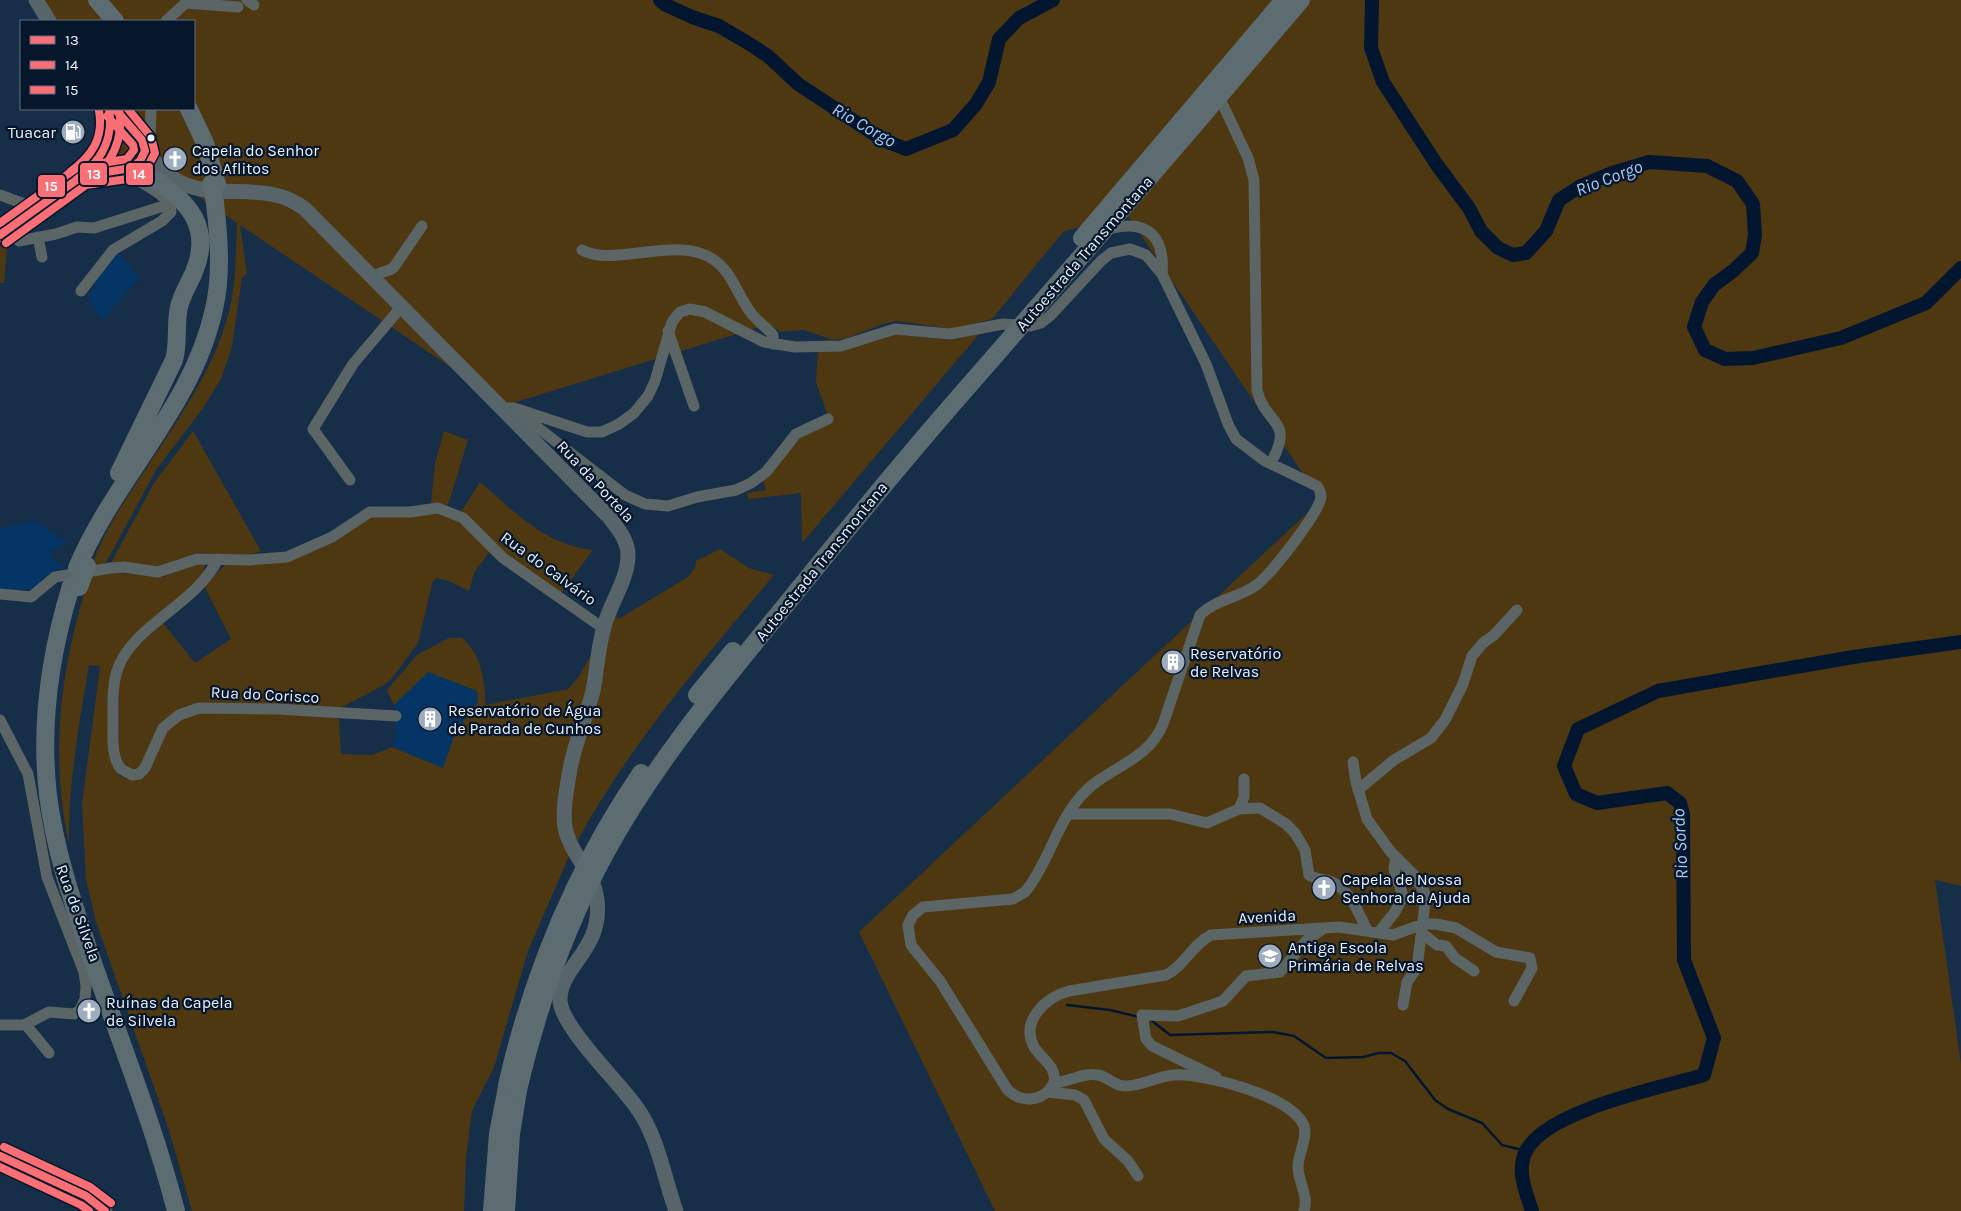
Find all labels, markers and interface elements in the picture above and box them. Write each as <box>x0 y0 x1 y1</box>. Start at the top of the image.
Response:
legend <box>20 20 195 110</box>
text: 13 <box>65 31 79 49</box>
text: 14 <box>65 56 79 74</box>
text: 15 <box>65 81 78 99</box>
water label: Rio Corgo <box>828 98 900 152</box>
fuel station icon: Tuacar <box>60 119 86 145</box>
place label: Tuacar <box>8 123 56 142</box>
unlabelled marker <box>146 133 156 143</box>
place label: Capela do Senhor dos Aflitos <box>192 141 319 178</box>
church icon: Capela do Senhor dos Aflitos <box>162 146 188 172</box>
water label: Rio Corgo <box>1572 155 1646 201</box>
line badge: 13 <box>79 162 108 186</box>
line badge: 14 <box>125 162 154 186</box>
text: 13 <box>87 166 101 183</box>
text: 14 <box>132 166 146 183</box>
street label: Autoestrada Transmontana <box>1012 172 1157 335</box>
line badge: 15 <box>37 174 66 198</box>
text: 15 <box>44 178 58 195</box>
street label: Rua da Portela <box>553 436 638 526</box>
street label: Autoestrada Transmontana <box>751 478 891 645</box>
street label: Rua do Calvário <box>497 527 600 609</box>
place label: Reservatório de Relvas <box>1190 644 1281 681</box>
building icon: Reservatório de Relvas <box>1160 649 1186 675</box>
street label: Rua do Corisco <box>210 682 320 707</box>
place label: Reservatório de Água de Parada de Cunhos <box>448 701 601 738</box>
building icon: Reservatório de Água de Parada de Cunhos <box>417 706 443 732</box>
water label: Rio Sordo <box>1667 808 1693 880</box>
street label: Rua de Silvela <box>52 862 105 964</box>
place label: Capela de Nossa Senhora da Ajuda <box>1342 870 1471 907</box>
church icon: Capela de Nossa Senhora da Ajuda <box>1311 875 1337 901</box>
street label: Avenida <box>1238 905 1296 927</box>
place label: Antiga Escola Primária de Relvas <box>1288 938 1424 975</box>
school or university icon: Antiga Escola Primária de Relvas <box>1257 943 1283 969</box>
place label: Ruínas da Capela de Silvela <box>106 993 233 1030</box>
church icon: Ruínas da Capela de Silvela <box>76 998 102 1024</box>

